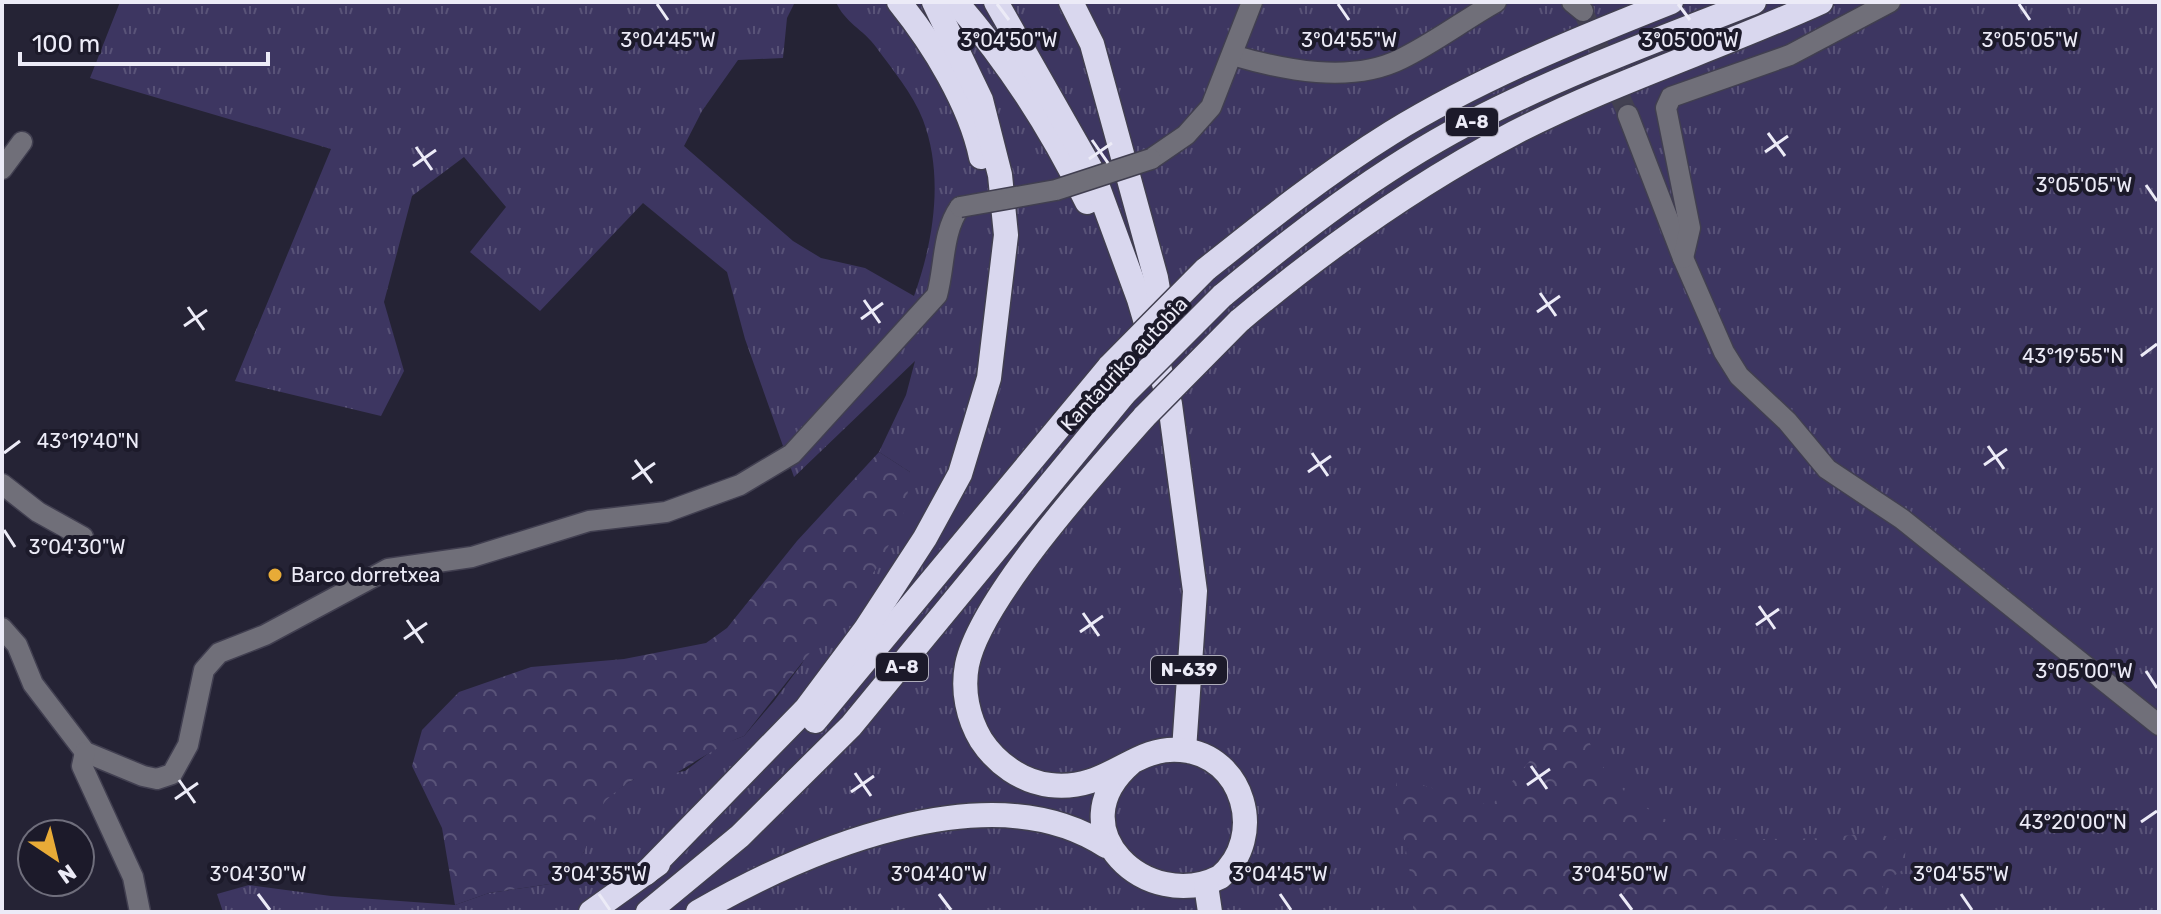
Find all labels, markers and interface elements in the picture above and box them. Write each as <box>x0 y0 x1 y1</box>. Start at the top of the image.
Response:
scale bar <box>20 16 268 66</box>
text: 3°04'45"W <box>620 28 716 52</box>
text: 3°04'50"W <box>961 28 1057 52</box>
text: 3°04'55"W <box>1301 28 1397 52</box>
text: 3°05'00"W <box>1641 28 1739 52</box>
text: 3°05'05"W <box>1982 28 2078 52</box>
text: 100 m <box>32 30 100 58</box>
road number: A-8 <box>1446 108 1498 136</box>
text: 3°05'05"W <box>2036 173 2132 197</box>
street label: Kantauriko autobia <box>1056 292 1192 436</box>
text: 43°19'55"N <box>2022 344 2124 368</box>
text: 43°19'40"N <box>37 429 139 453</box>
text: 3°04'30"W <box>28 535 126 559</box>
place label: Barco dorretxea <box>291 563 440 587</box>
marker: Barco dorretxea <box>266 566 284 584</box>
road number: A-8 <box>876 653 928 681</box>
road number: N-639 <box>1151 656 1227 684</box>
text: 3°05'00"W <box>2035 659 2133 683</box>
text: 43°20'00"N <box>2019 810 2127 834</box>
north arrow <box>16 818 96 898</box>
text: N <box>53 858 81 890</box>
text: 3°04'30"W <box>209 862 307 886</box>
text: 3°04'35"W <box>551 862 647 886</box>
text: 3°04'40"W <box>891 862 987 886</box>
text: 3°04'45"W <box>1232 862 1328 886</box>
text: 3°04'50"W <box>1572 862 1668 886</box>
text: 3°04'55"W <box>1913 862 2009 886</box>

